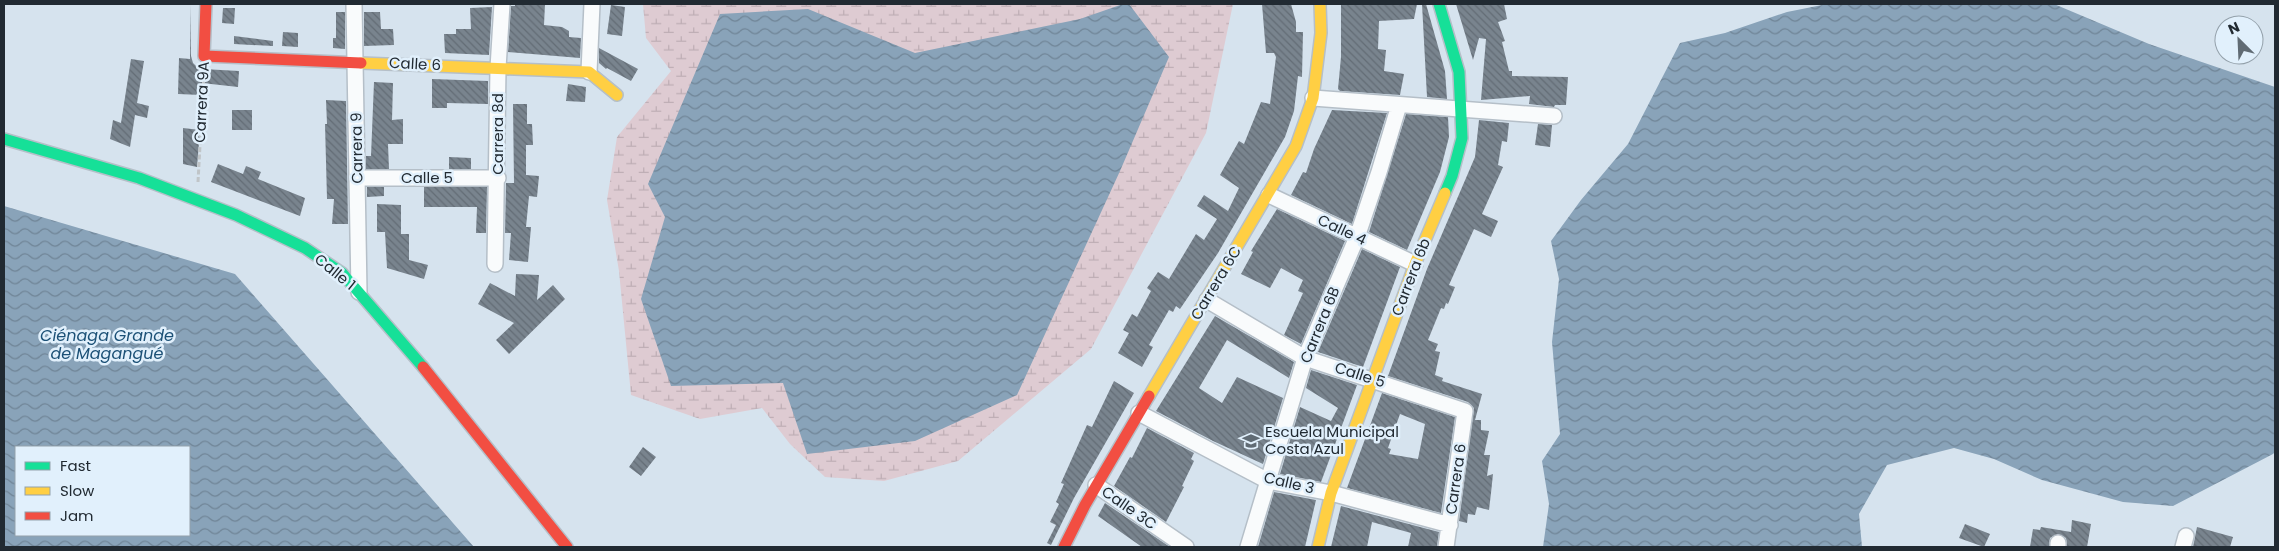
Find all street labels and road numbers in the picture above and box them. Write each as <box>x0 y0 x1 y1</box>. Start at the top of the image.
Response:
street label: Calle 6 <box>389 52 442 75</box>
street label: Carrera 9A <box>189 61 214 143</box>
street label: Carrera 8d <box>487 93 508 175</box>
street label: Carrera 9 <box>345 112 368 184</box>
street label: Calle 5 <box>401 167 453 188</box>
street label: Calle 4 <box>1314 209 1370 250</box>
street label: Carrera 6b <box>1386 235 1435 319</box>
street label: Carrera 6C <box>1185 242 1246 324</box>
street label: Calle 1 <box>310 249 360 295</box>
street label: Carrera 6B <box>1295 283 1344 366</box>
street label: Calle 5 <box>1332 357 1388 393</box>
street label: Carrera 6 <box>1440 442 1471 516</box>
street label: Calle 3 <box>1262 467 1316 499</box>
street label: Calle 3C <box>1098 481 1161 534</box>

